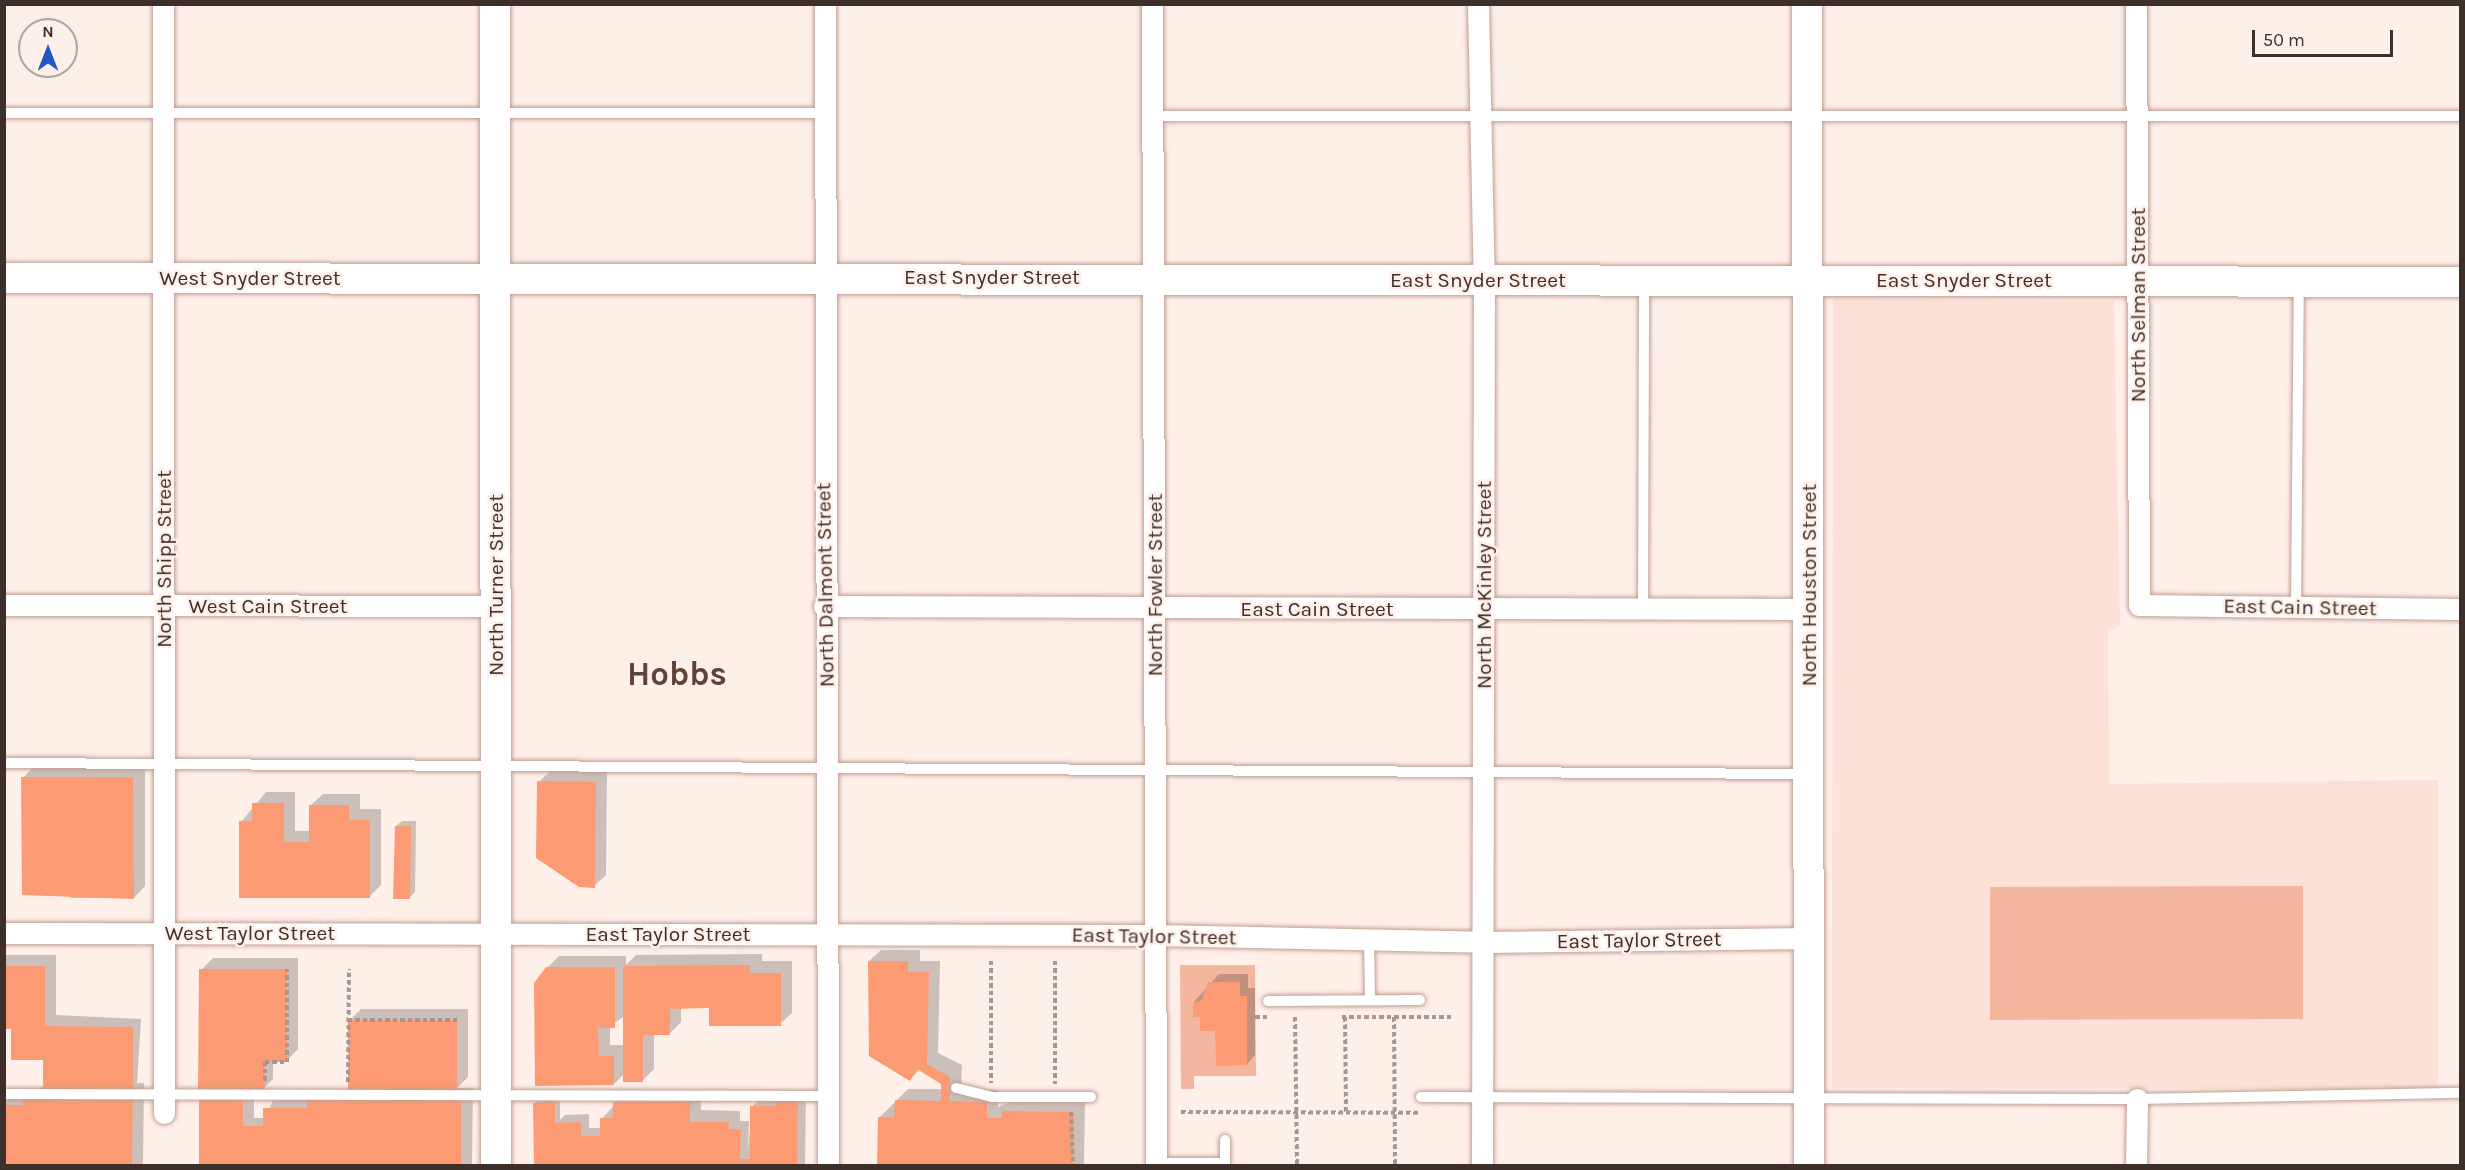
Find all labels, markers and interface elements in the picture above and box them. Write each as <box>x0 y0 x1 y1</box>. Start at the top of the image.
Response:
north arrow <box>18 18 78 78</box>
scale bar <box>2255 18 2396 56</box>
text: N <box>42 22 54 41</box>
text: 50 m <box>2263 29 2305 51</box>
street label: North Selman Street <box>2125 208 2151 402</box>
street label: East Snyder Street <box>904 264 1080 290</box>
street label: West Snyder Street <box>159 265 341 291</box>
street label: East Snyder Street <box>1390 267 1566 293</box>
street label: East Snyder Street <box>1876 267 2052 293</box>
street label: North Shipp Street <box>151 470 177 648</box>
street label: North McKinley Street <box>1471 481 1497 689</box>
street label: North Dalmont Street <box>811 482 839 688</box>
street label: North Houston Street <box>1796 484 1822 686</box>
street label: North Turner Street <box>483 494 509 676</box>
street label: North Fowler Street <box>1142 494 1168 676</box>
street label: West Cain Street <box>189 593 347 619</box>
street label: East Cain Street <box>2223 593 2377 621</box>
street label: East Cain Street <box>1240 596 1394 622</box>
district label: Hobbs <box>627 655 727 695</box>
street label: West Taylor Street <box>165 920 335 946</box>
street label: East Taylor Street <box>586 921 750 947</box>
street label: East Taylor Street <box>1071 922 1237 950</box>
street label: East Taylor Street <box>1556 926 1722 954</box>

